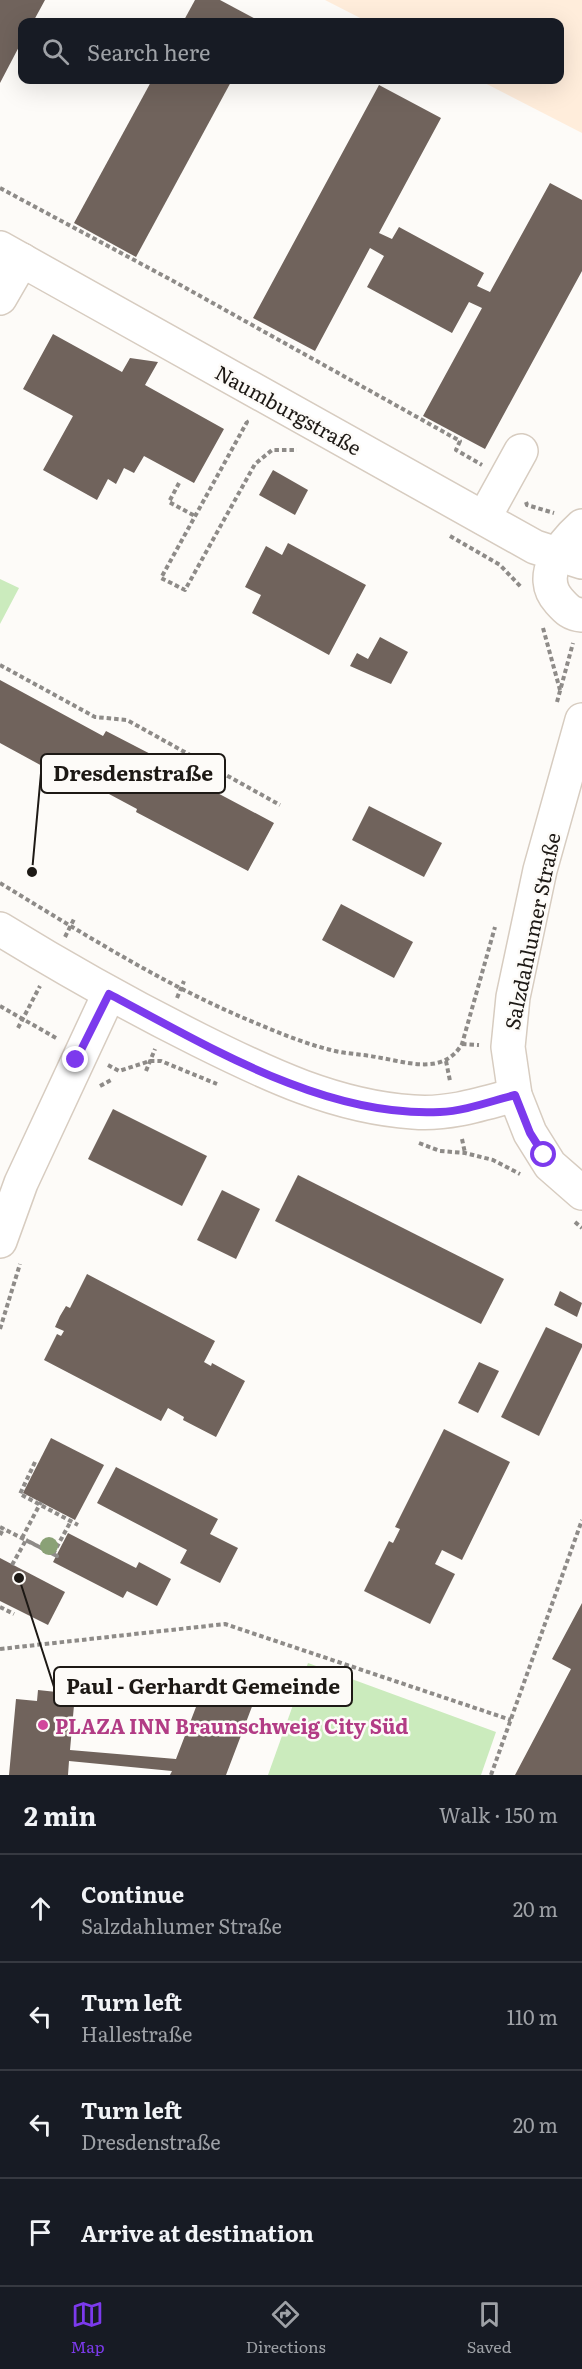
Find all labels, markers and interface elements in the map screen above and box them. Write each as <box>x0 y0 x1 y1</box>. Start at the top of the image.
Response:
search box <box>18 18 564 84</box>
icon: search <box>39 35 72 68</box>
text: Search here <box>87 35 210 68</box>
street label: Naumburgstraße <box>210 356 368 462</box>
callout: Dresdenstraße <box>41 754 225 793</box>
text: Dresdenstraße <box>53 756 213 787</box>
street label: Salzdahlumer Straße <box>495 830 567 1032</box>
route end <box>62 1046 88 1072</box>
route start <box>530 1141 556 1167</box>
callout: Paul - Gerhardt Gemeinde <box>54 1667 352 1706</box>
text: Paul - Gerhardt Gemeinde <box>66 1669 340 1700</box>
place label: PLAZA INN Braunschweig City Süd <box>55 1710 409 1740</box>
marker: PLAZA INN Braunschweig City Süd <box>36 1718 50 1732</box>
text: 2 min <box>24 1795 97 1834</box>
text: Walk · 150 m <box>439 1799 558 1829</box>
text: Continue <box>81 1877 184 1910</box>
icon: ahead <box>24 1892 57 1925</box>
text: 20 m <box>513 1893 558 1923</box>
text: Salzdahlumer Straße <box>81 1910 282 1940</box>
text: Turn left <box>81 1985 182 2018</box>
icon: left <box>24 2000 57 2033</box>
text: 110 m <box>507 2001 558 2031</box>
text: Hallestraße <box>81 2018 193 2048</box>
text: Turn left <box>81 2093 182 2126</box>
icon: left <box>24 2108 57 2141</box>
text: 20 m <box>513 2109 558 2139</box>
text: Dresdenstraße <box>81 2126 221 2156</box>
icon: arrive <box>24 2216 57 2249</box>
text: Arrive at destination <box>81 2216 314 2249</box>
tab: Map <box>71 2298 105 2358</box>
tab: Directions <box>246 2298 326 2358</box>
tab: Saved <box>467 2298 511 2358</box>

